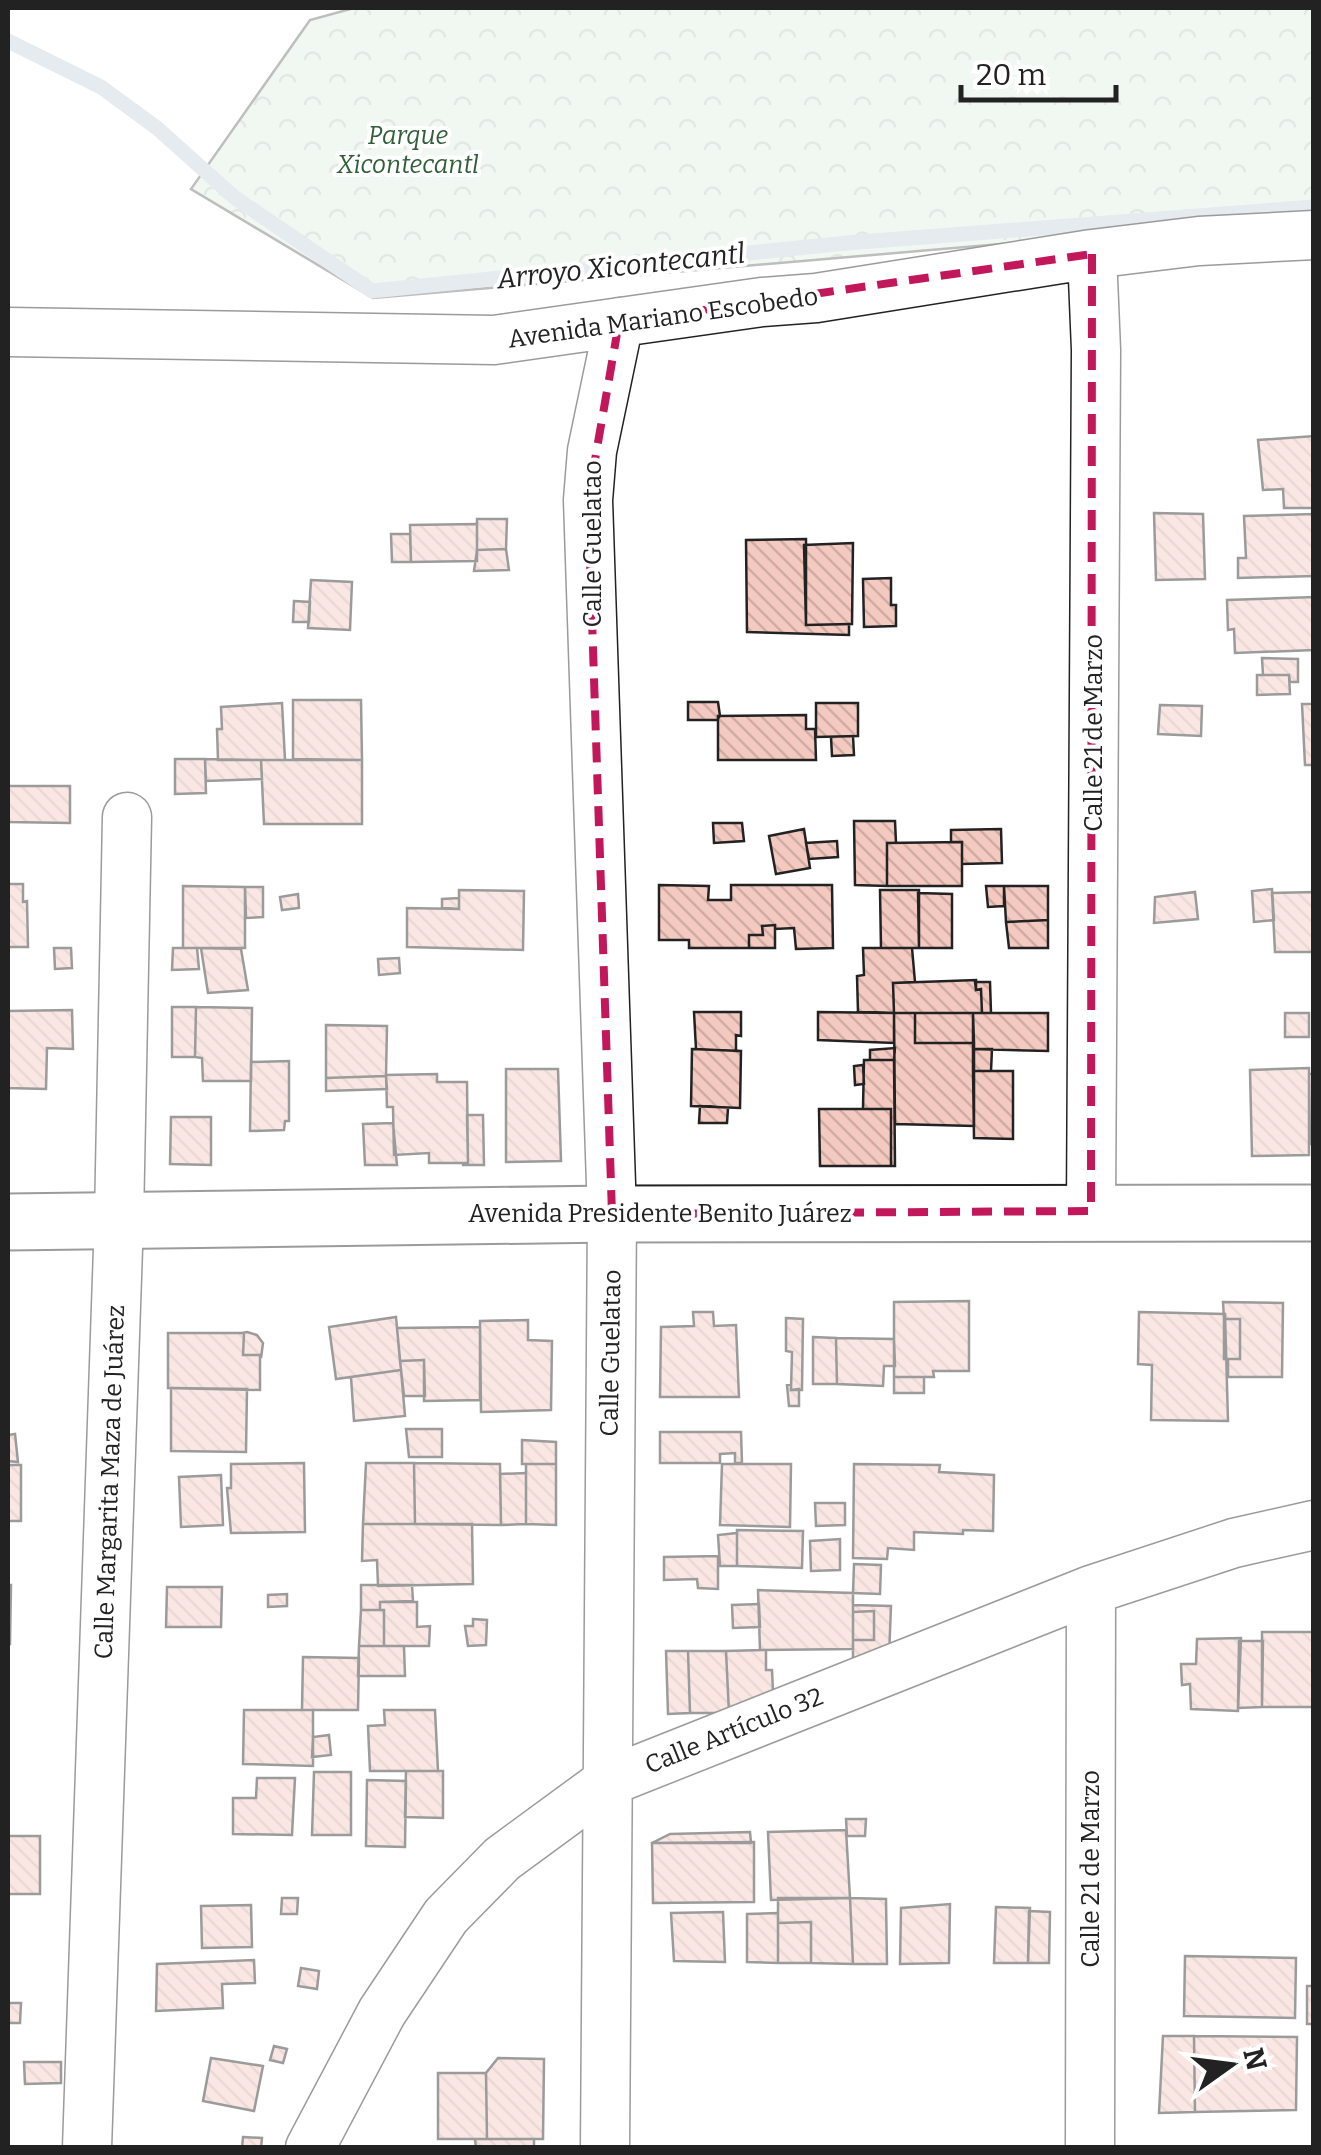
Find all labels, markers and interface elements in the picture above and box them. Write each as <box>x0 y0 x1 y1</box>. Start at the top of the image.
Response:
scale bar <box>961 40 1116 102</box>
text: 20 m <box>976 57 1047 93</box>
park label: Parque Xicontecantl <box>336 121 479 180</box>
water label: Arroyo Xicontecantl <box>494 237 746 296</box>
street label: Avenida Mariano Escobedo <box>506 281 820 355</box>
street label: Calle Guelatao <box>578 460 608 628</box>
street label: Calle 21 de Marzo <box>1079 634 1109 832</box>
street label: Avenida Presidente Benito Juárez <box>468 1199 852 1229</box>
street label: Calle Guelatao <box>595 1269 627 1437</box>
street label: Calle Margarita Maza de Juárez <box>89 1304 131 1660</box>
street label: Calle Artículo 32 <box>641 1682 827 1780</box>
street label: Calle 21 de Marzo <box>1076 1770 1106 1968</box>
north arrow <box>1181 2015 1281 2115</box>
text: N <box>1236 2045 1273 2074</box>

